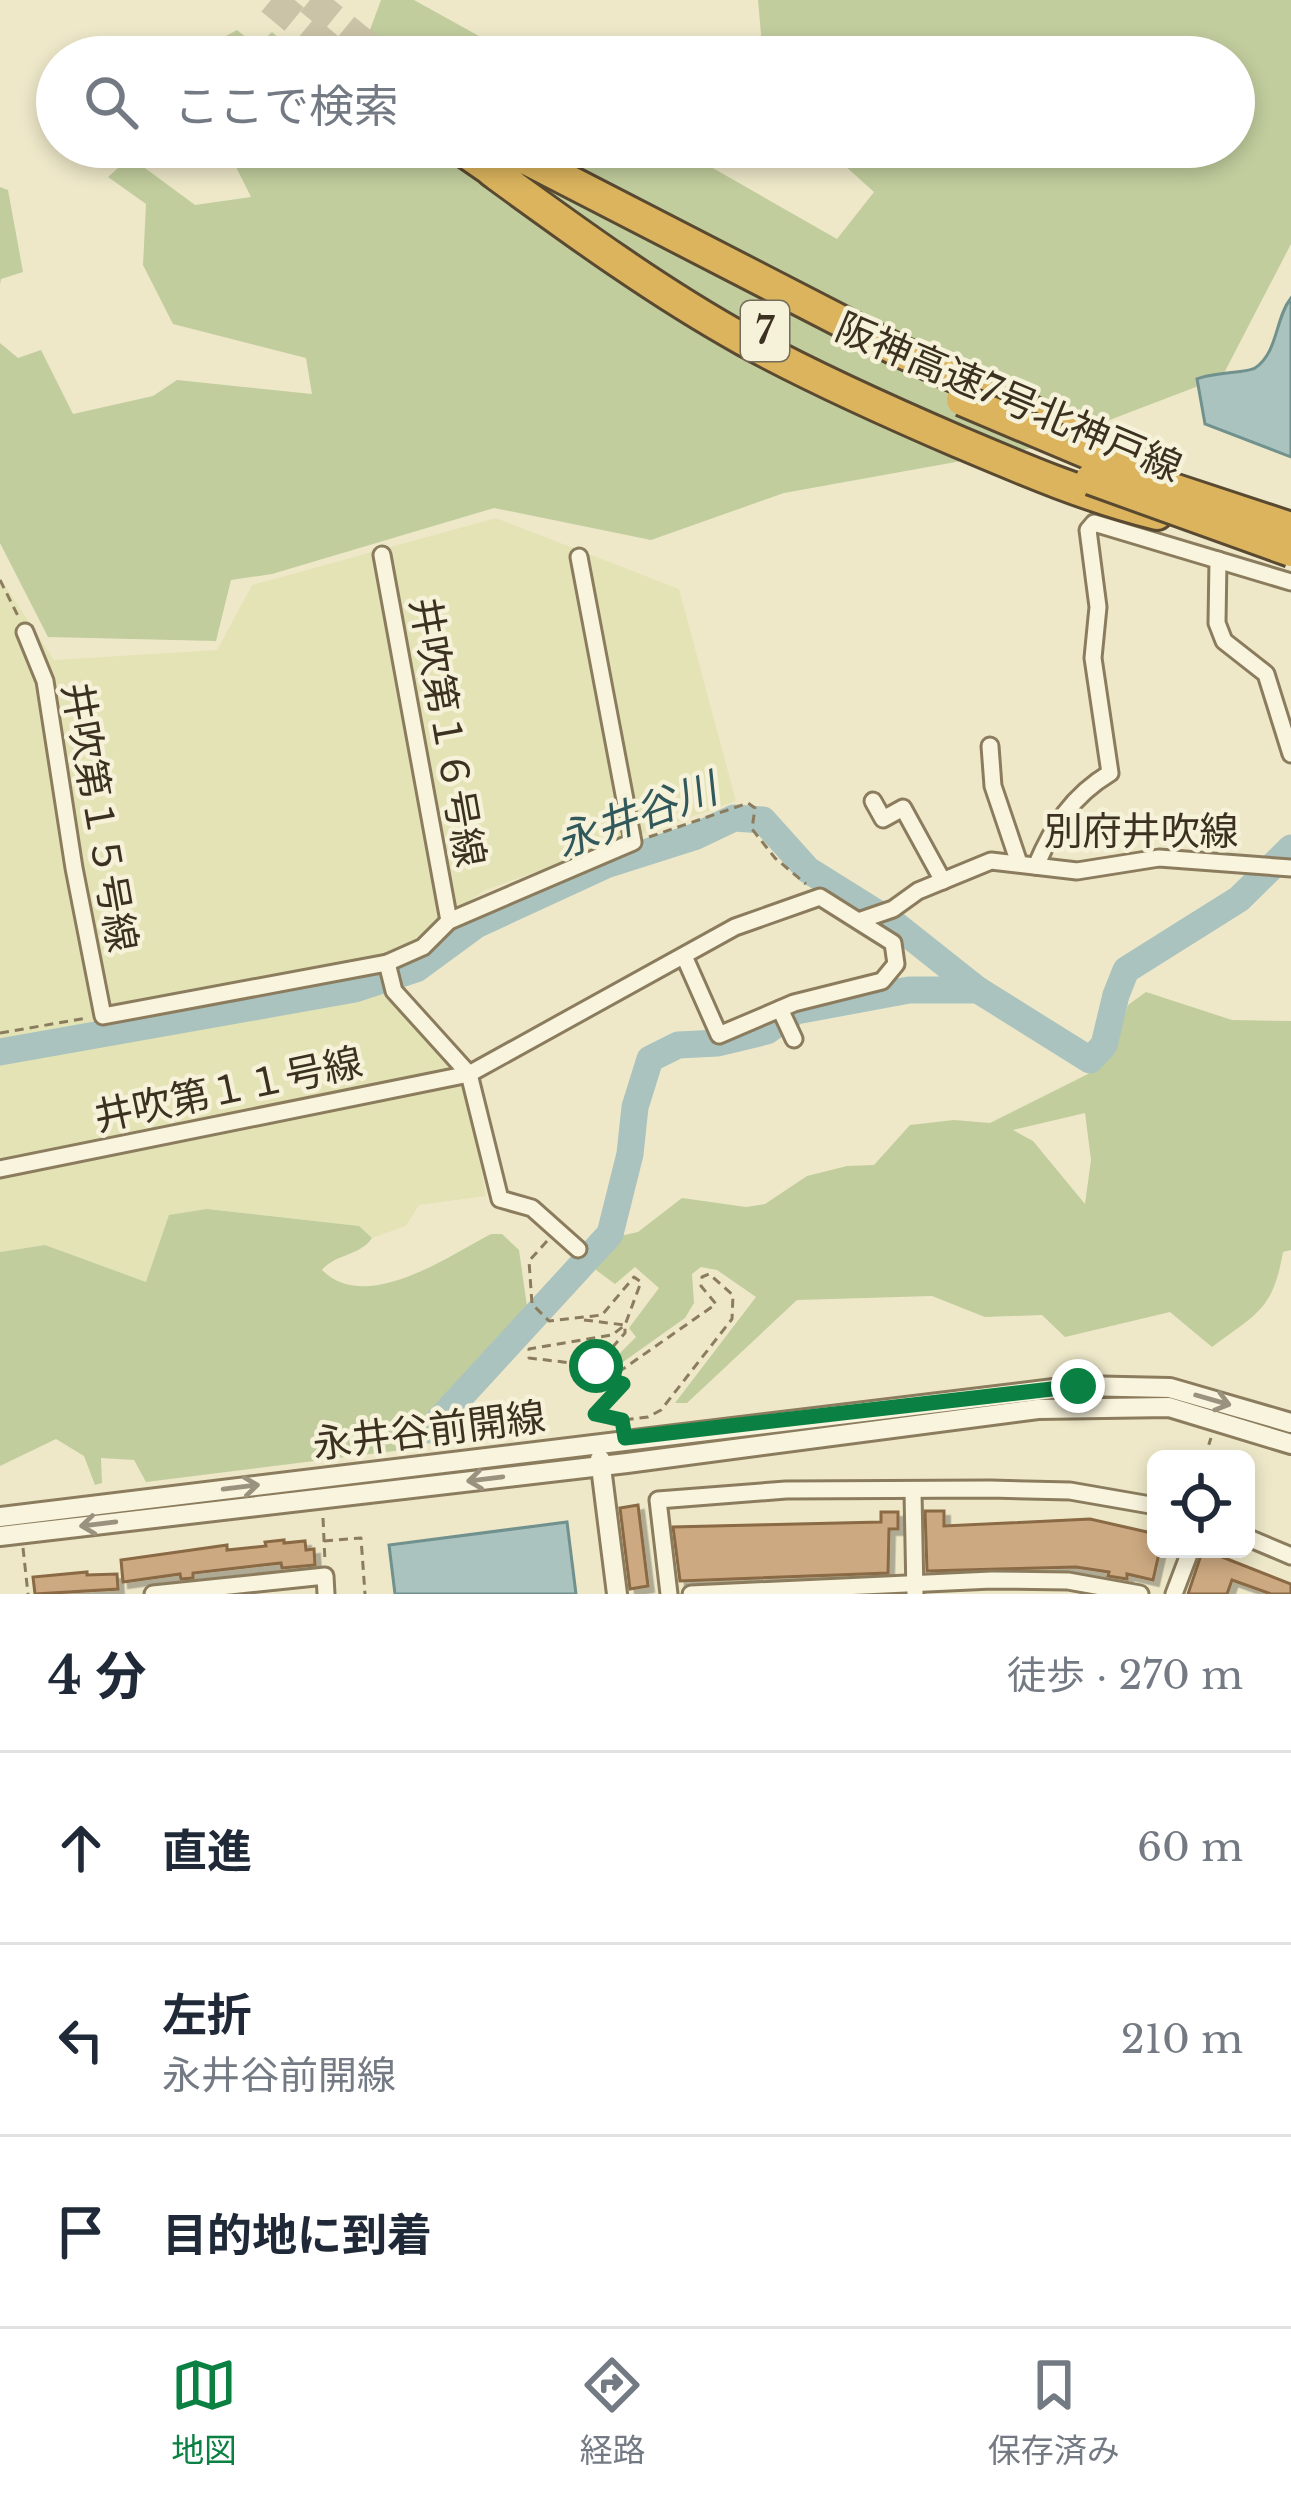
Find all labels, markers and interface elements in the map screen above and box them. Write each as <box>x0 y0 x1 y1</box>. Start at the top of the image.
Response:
search box <box>36 36 1255 168</box>
icon: search <box>78 69 144 135</box>
text: ここで検索 <box>174 78 399 134</box>
road number: 7 <box>741 301 789 361</box>
street label: 阪神高速7号北神戸線 <box>829 303 1189 492</box>
street label: 井吹第１６号線 <box>400 593 495 871</box>
street label: 井吹第１５号線 <box>52 678 147 956</box>
water label: 永井谷川 <box>548 760 728 868</box>
street label: 別府井吹線 <box>1043 807 1239 856</box>
street label: 井吹第１１号線 <box>89 1037 367 1142</box>
route start <box>569 1339 623 1393</box>
route end <box>1051 1359 1105 1413</box>
one-way arrow <box>1193 1390 1231 1412</box>
street label: 永井谷前開線 <box>310 1392 548 1469</box>
map controls <box>1147 1450 1255 1558</box>
button: locate <box>1147 1450 1255 1558</box>
one-way arrow <box>466 1469 505 1491</box>
one-way arrow <box>221 1476 260 1498</box>
one-way arrow <box>79 1514 118 1536</box>
text: 4 分 <box>48 1645 146 1708</box>
text: 徒歩 · 270 m <box>1007 1651 1243 1700</box>
icon: ahead <box>48 1815 114 1881</box>
text: 直進 <box>162 1823 252 1879</box>
text: 60 m <box>1137 1823 1243 1872</box>
text: 左折 <box>162 1987 252 2043</box>
icon: left <box>48 2007 114 2073</box>
text: 210 m <box>1121 2015 1243 2064</box>
text: 永井谷前開線 <box>162 2051 396 2100</box>
icon: arrive <box>48 2199 114 2265</box>
text: 目的地に到着 <box>162 2207 432 2263</box>
tab: 地図 <box>171 2352 237 2472</box>
tab: 経路 <box>579 2352 645 2472</box>
tab: 保存済み <box>988 2352 1120 2472</box>

